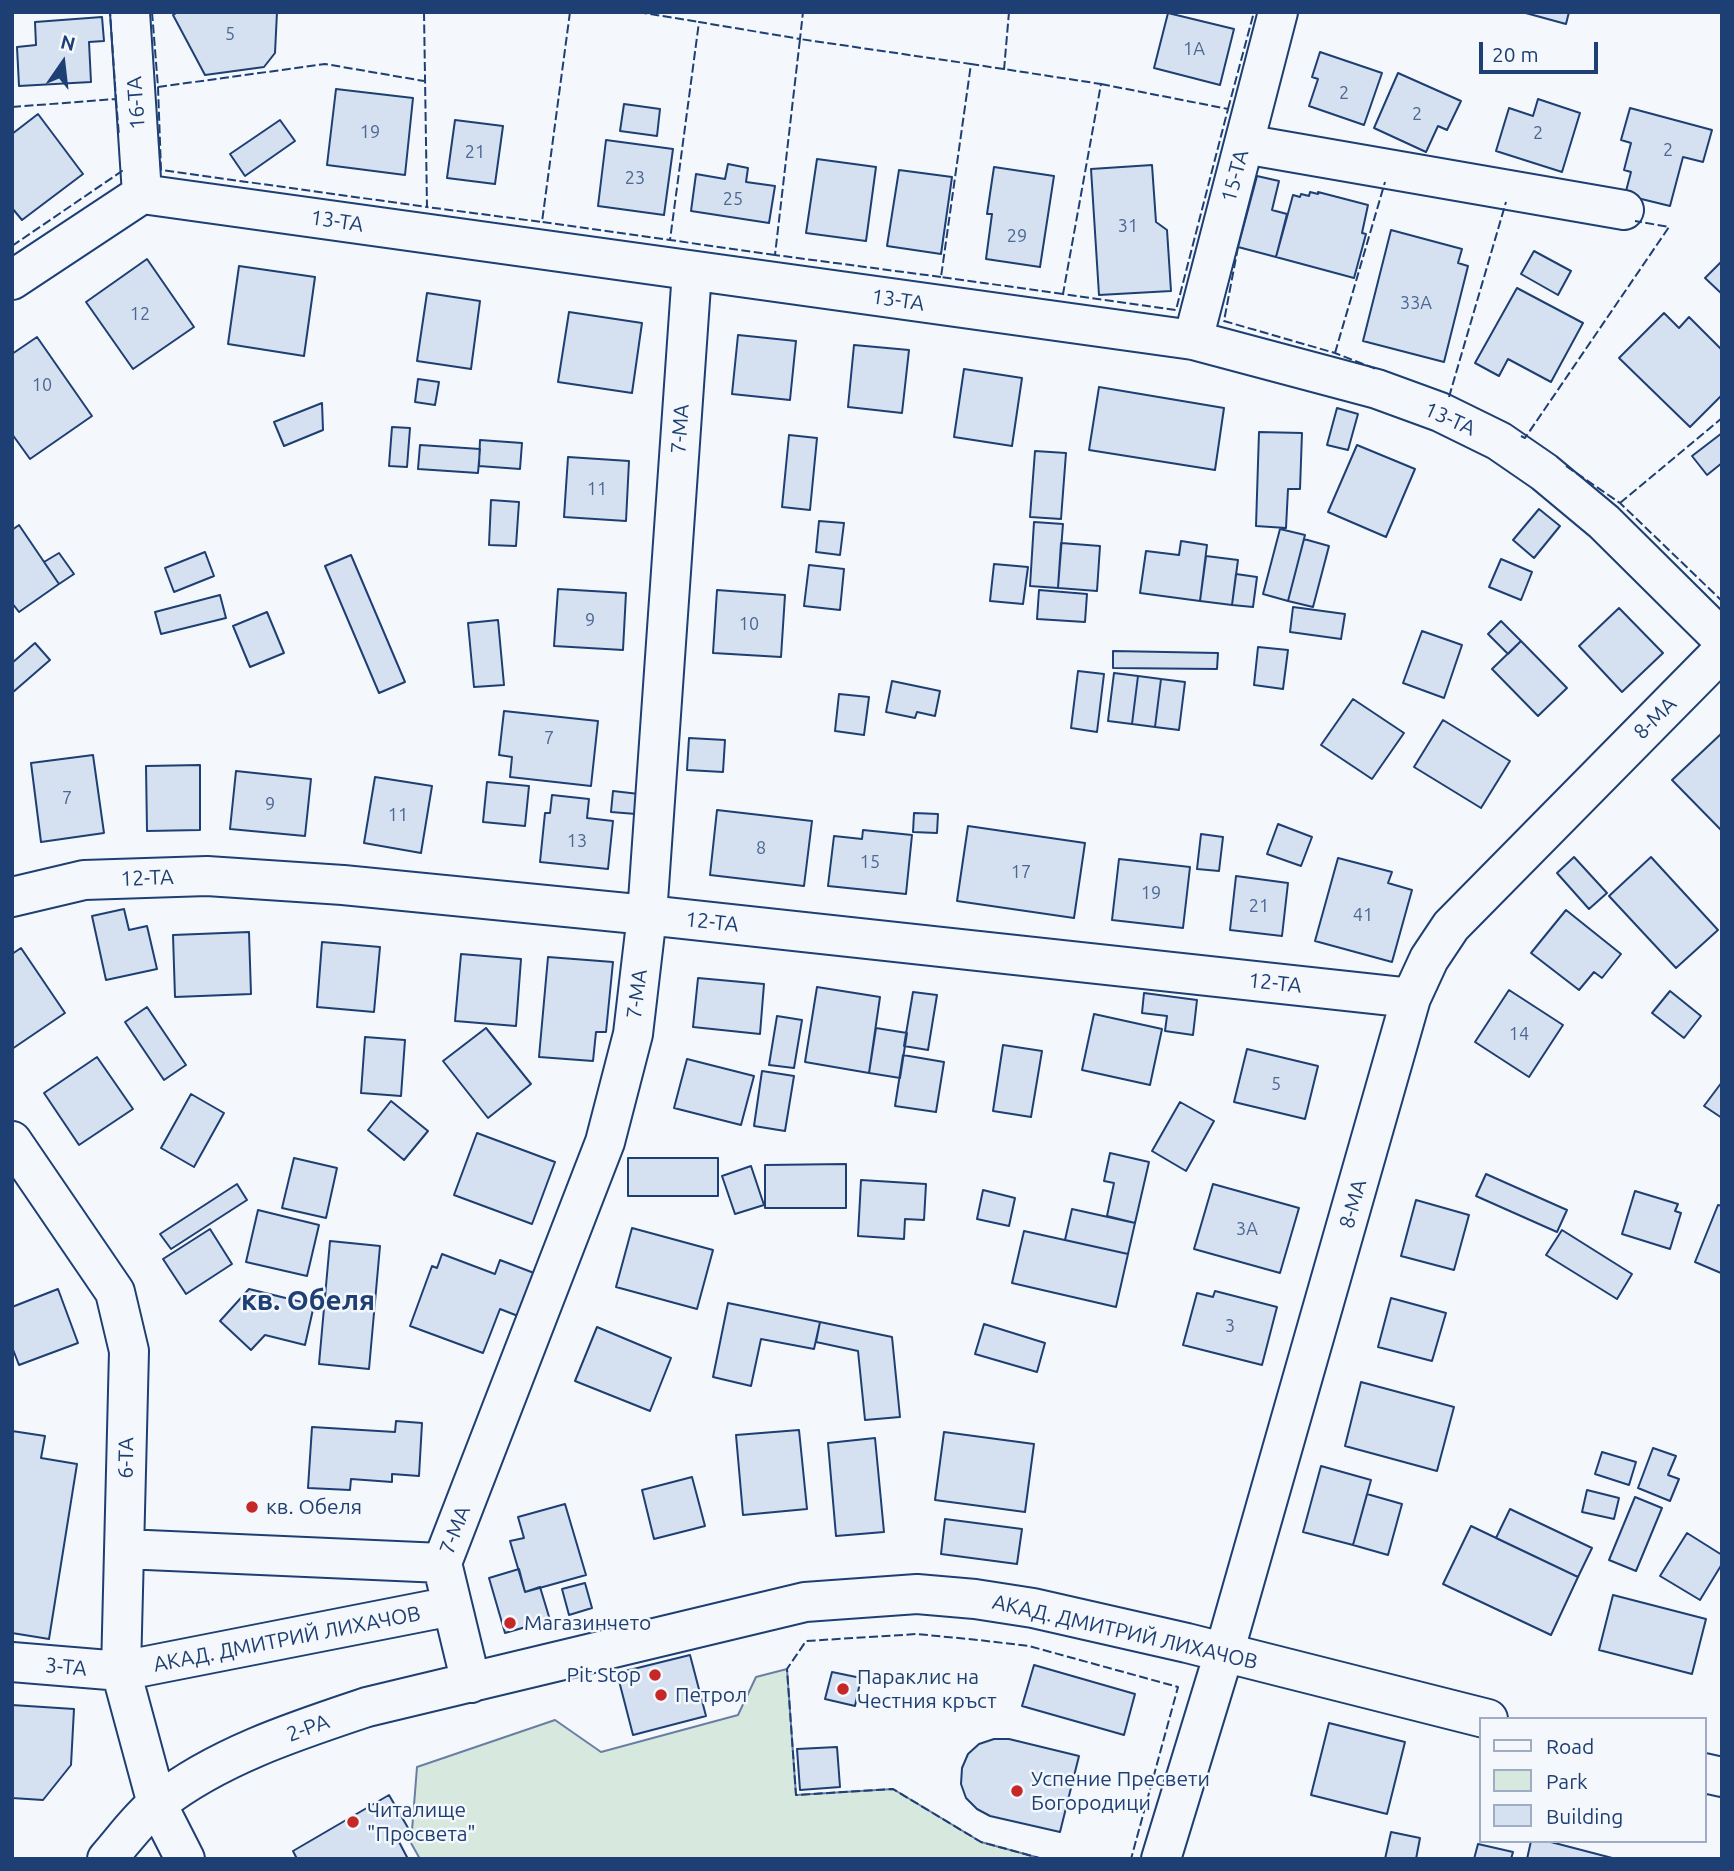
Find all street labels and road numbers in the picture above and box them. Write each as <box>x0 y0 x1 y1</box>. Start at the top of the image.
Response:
street label: 16-ТА <box>122 76 150 130</box>
street label: 15-ТА <box>1216 147 1254 205</box>
street label: 13-ТА <box>309 205 365 237</box>
street label: 13-ТА <box>870 284 926 316</box>
street label: 13-ТА <box>1421 397 1479 441</box>
street label: 7-МА <box>666 403 694 455</box>
street label: 8-МА <box>1628 691 1682 745</box>
street label: 12-ТА <box>120 864 174 892</box>
street label: 12-ТА <box>684 907 740 937</box>
street label: 7-МА <box>621 968 653 1020</box>
street label: 12-ТА <box>1247 968 1303 998</box>
street label: 8-МА <box>1334 1177 1372 1231</box>
street label: 6-ТА <box>113 1437 139 1479</box>
street label: 7-МА <box>434 1502 476 1558</box>
street label: АКАД. ДМИТРИЙ ЛИХАЧОВ <box>990 1589 1260 1675</box>
street label: АКАД. ДМИТРИЙ ЛИХАЧОВ <box>151 1601 423 1677</box>
street label: 3-ТА <box>44 1653 88 1681</box>
street label: 2-РА <box>283 1709 333 1747</box>

